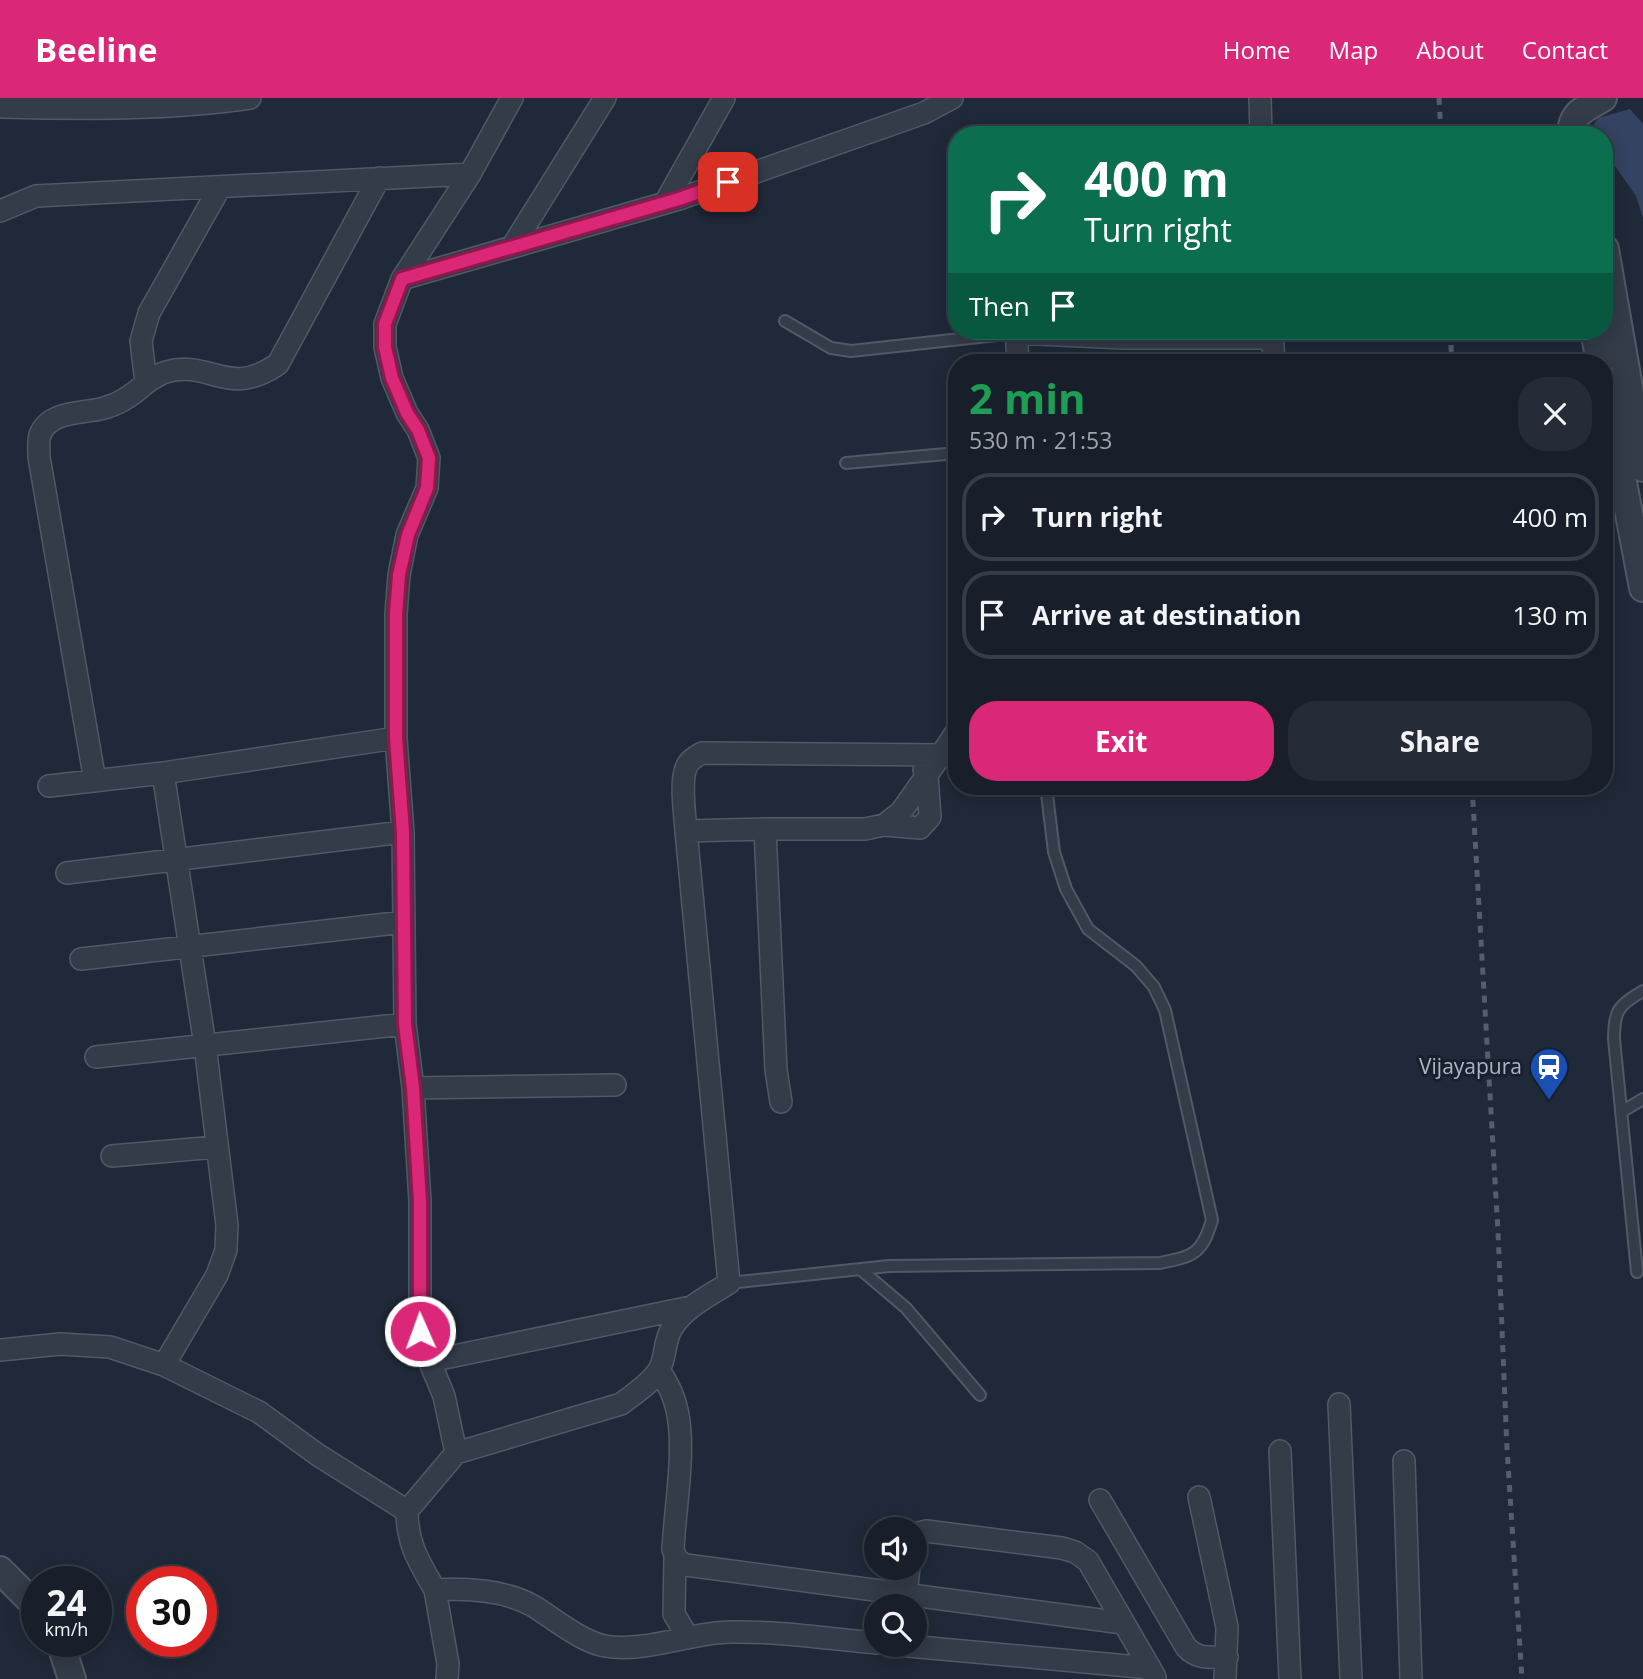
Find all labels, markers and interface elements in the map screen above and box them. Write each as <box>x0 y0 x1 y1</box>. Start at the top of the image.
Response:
text: Beeline <box>35 27 158 72</box>
text: Home <box>1223 33 1291 66</box>
text: Map <box>1329 33 1378 66</box>
text: About <box>1416 33 1484 66</box>
text: Contact <box>1522 33 1608 66</box>
text: 400 m <box>1084 145 1229 211</box>
pin <box>698 152 758 212</box>
icon: right <box>969 154 1060 245</box>
icon: arrive <box>709 163 747 201</box>
text: Turn right <box>1084 208 1232 251</box>
icon: arrive <box>1044 287 1082 325</box>
text: Then <box>969 288 1030 324</box>
text: 2 min <box>969 369 1086 426</box>
button: close <box>1518 377 1592 451</box>
text: 530 m · 21:53 <box>969 424 1112 456</box>
icon: right <box>973 498 1011 536</box>
text: Turn right <box>1032 499 1163 535</box>
text: 400 m <box>1513 499 1588 535</box>
icon: arrive <box>973 596 1011 634</box>
text: Arrive at destination <box>1032 597 1301 633</box>
text: 130 m <box>1513 597 1588 633</box>
button: Exit <box>969 701 1274 781</box>
button: Share <box>1288 701 1592 781</box>
station icon: Vijayapura <box>1528 1046 1570 1101</box>
place label: Vijayapura <box>1419 1052 1522 1080</box>
position arrow <box>383 1294 457 1368</box>
map controls <box>864 1517 927 1657</box>
button: sound <box>864 1517 927 1580</box>
speed limit sign: 30 <box>126 1566 217 1657</box>
text: 24 <box>46 1579 87 1626</box>
button: search <box>864 1594 927 1657</box>
text: km/h <box>45 1617 88 1641</box>

